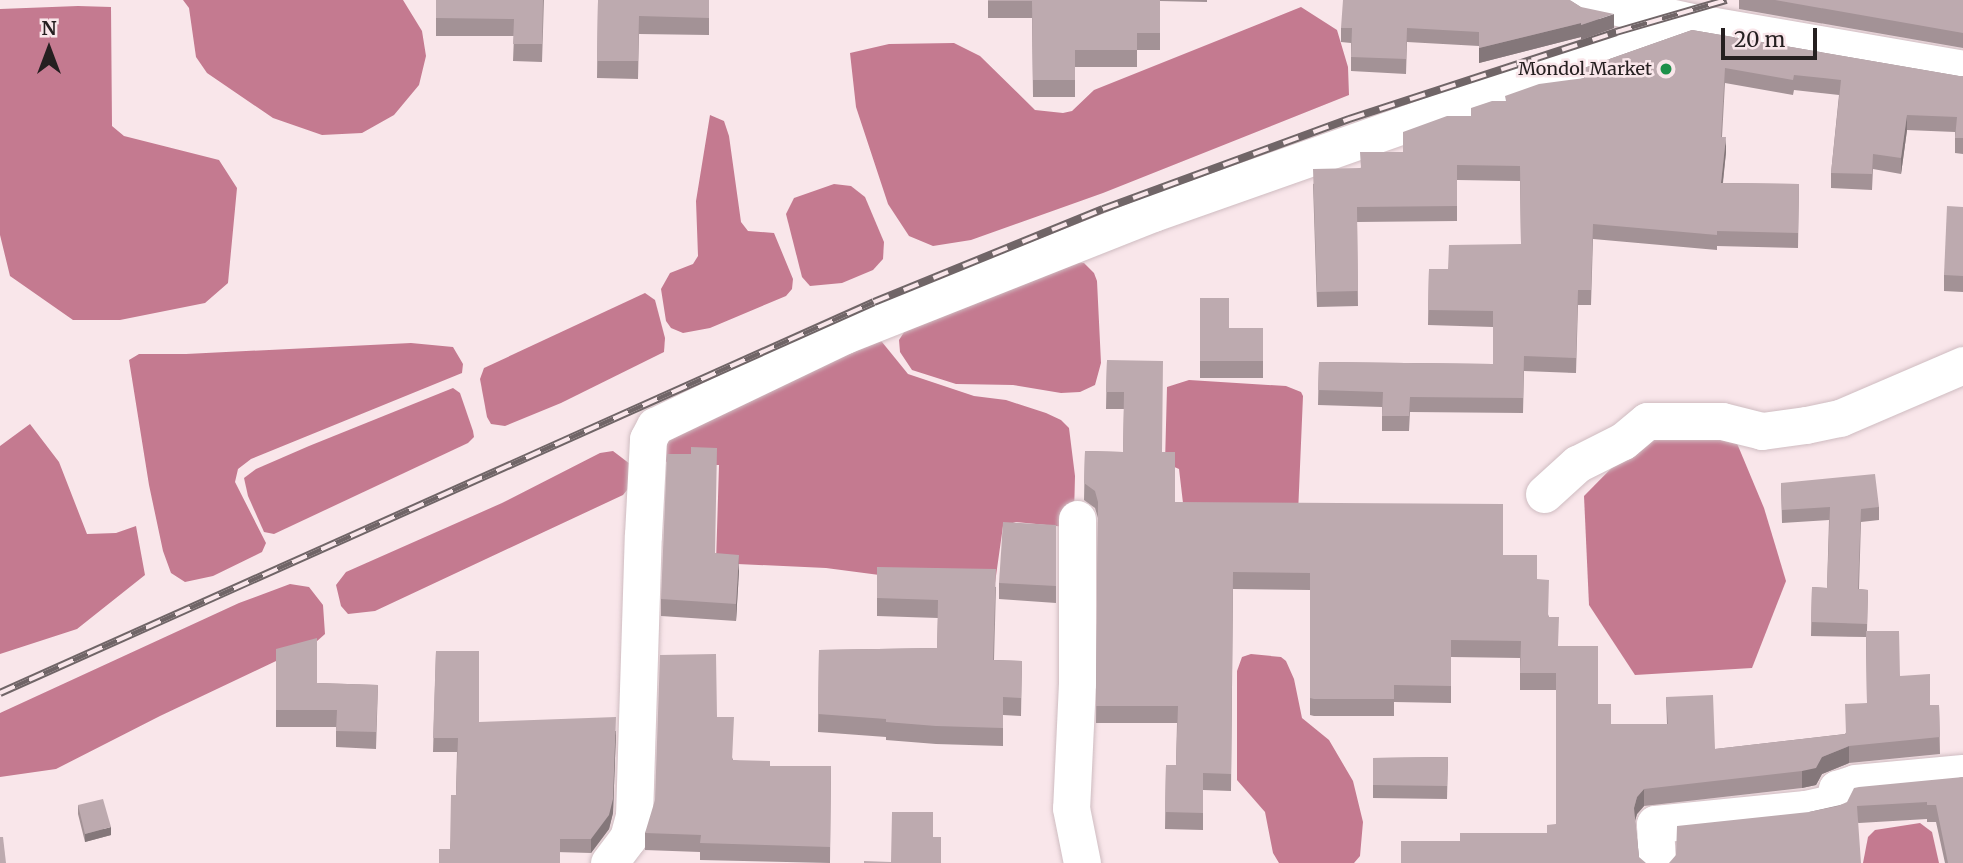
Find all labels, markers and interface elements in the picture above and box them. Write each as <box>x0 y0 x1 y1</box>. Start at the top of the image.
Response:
north arrow <box>14 14 84 84</box>
scale bar <box>1725 14 1821 58</box>
text: N <box>41 16 57 40</box>
text: 20 m <box>1734 26 1785 53</box>
place label: Mondol Market <box>1518 58 1652 80</box>
marker: Mondol Market <box>1658 61 1674 77</box>

